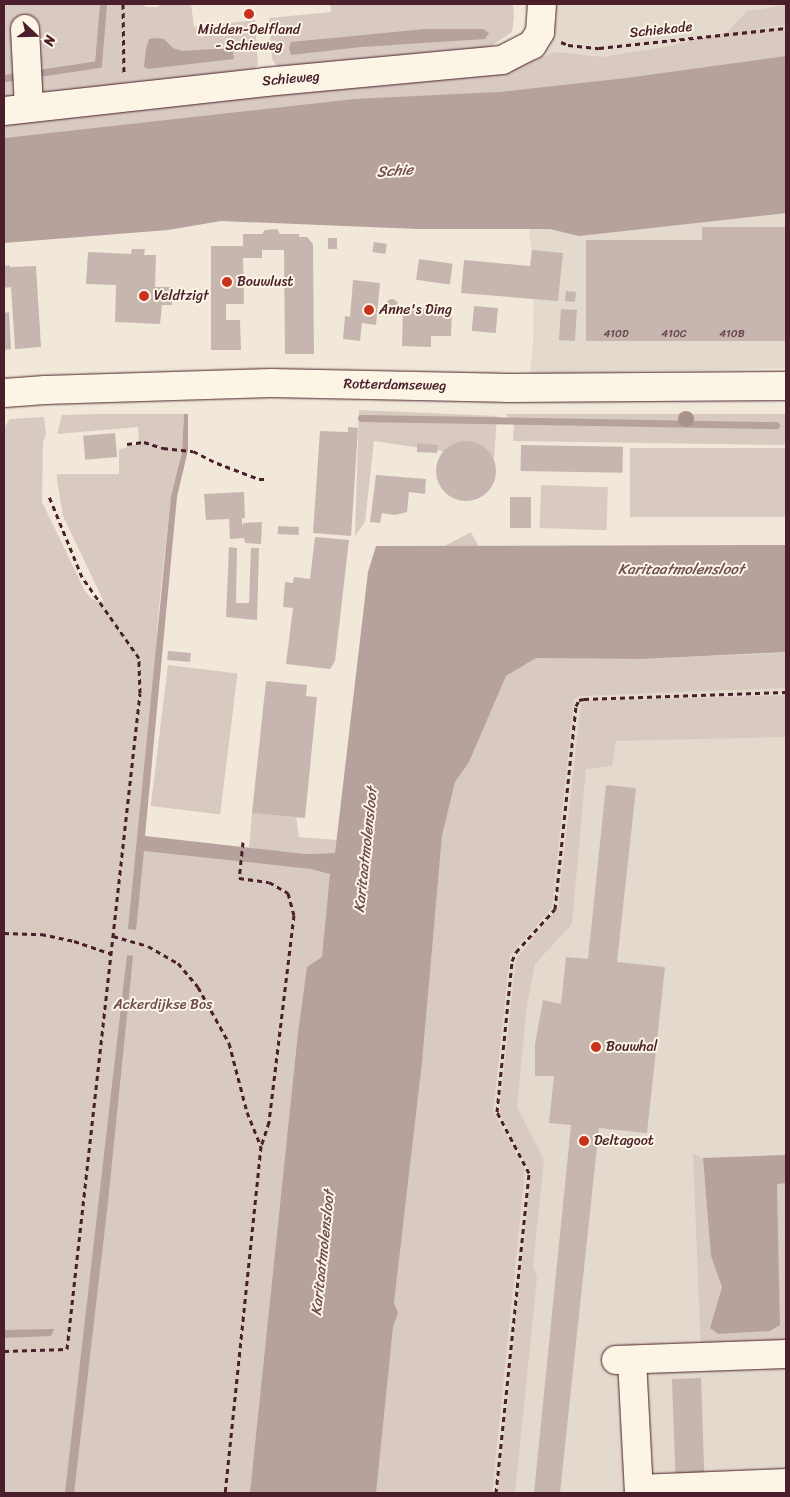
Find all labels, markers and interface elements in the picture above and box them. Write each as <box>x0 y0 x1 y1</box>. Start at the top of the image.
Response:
marker: Midden-Delfland - Schieweg <box>243 8 255 20</box>
north arrow <box>10 10 60 60</box>
street label: Schiekade <box>629 18 693 42</box>
place label: Midden-Delfland - Schieweg <box>198 22 300 54</box>
text: N <box>36 32 63 50</box>
street label: Schieweg <box>262 68 320 90</box>
water label: Schie <box>376 161 414 181</box>
place label: Bouwlust <box>237 274 293 290</box>
marker: Bouwlust <box>221 276 233 288</box>
place label: Veldtzigt <box>154 288 209 304</box>
marker: Veldtzigt <box>138 290 150 302</box>
place label: Anne's Ding <box>379 302 452 318</box>
marker: Anne's Ding <box>363 304 375 316</box>
house number: 410D <box>603 327 629 341</box>
house number: 410C <box>661 327 687 341</box>
house number: 410B <box>719 327 745 341</box>
street label: Rotterdamseweg <box>343 376 447 394</box>
water label: Karitaatmolensloot <box>618 561 744 579</box>
water label: Karitaatmolensloot <box>350 786 382 914</box>
park label: Ackerdijkse Bos <box>114 997 212 1013</box>
place label: Bouwhal <box>606 1039 657 1055</box>
marker: Bouwhal <box>590 1041 602 1053</box>
place label: Deltagoot <box>594 1133 654 1149</box>
marker: Deltagoot <box>578 1135 590 1147</box>
water label: Karitaatmolensloot <box>307 1189 339 1317</box>

